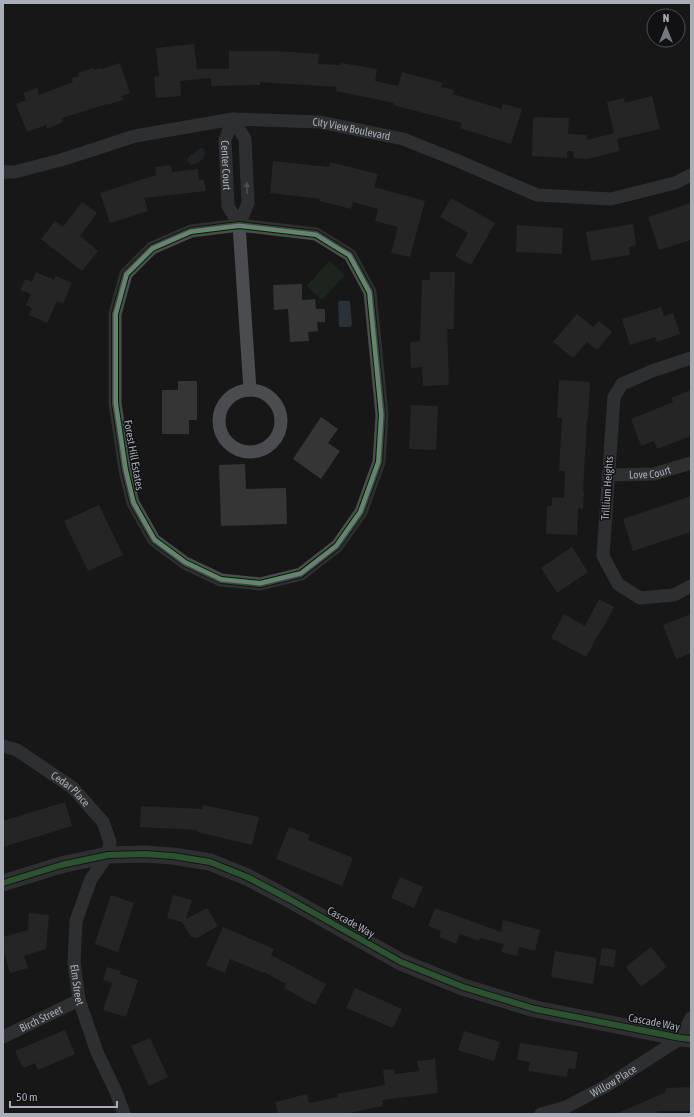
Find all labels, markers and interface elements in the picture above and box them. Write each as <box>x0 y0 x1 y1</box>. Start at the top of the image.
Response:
north arrow <box>646 8 686 48</box>
text: N <box>663 12 669 24</box>
street label: City View Boulevard <box>312 116 391 142</box>
street label: Center Court <box>219 140 233 191</box>
one-way arrow <box>244 182 251 194</box>
street label: Forest Hill Estates <box>122 419 146 491</box>
street label: Trillium Heights <box>599 456 615 520</box>
street label: Love Court <box>629 463 672 481</box>
street label: Cedar Place <box>49 769 92 809</box>
street label: Cascade Way <box>325 904 377 940</box>
street label: Elm Street <box>68 964 86 1007</box>
street label: Birch Street <box>17 1003 64 1034</box>
street label: Cascade Way <box>627 1011 681 1033</box>
street label: Willow Place <box>588 1062 639 1099</box>
scale bar <box>10 1083 117 1109</box>
text: 50 m <box>16 1090 38 1104</box>

